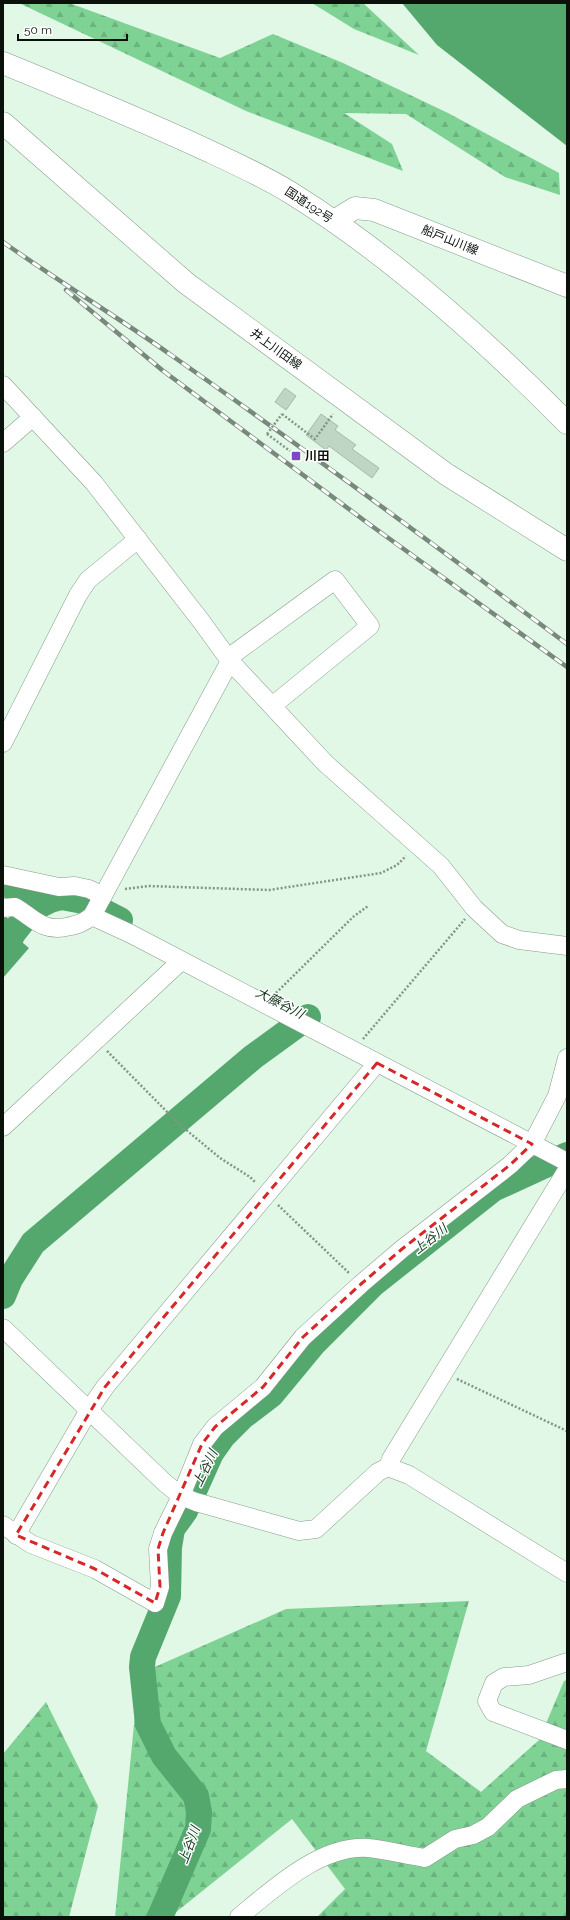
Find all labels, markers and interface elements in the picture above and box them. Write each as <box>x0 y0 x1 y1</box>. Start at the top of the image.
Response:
scale bar <box>18 16 127 42</box>
text: 50 m <box>24 23 52 37</box>
street label: 国道192号 <box>282 184 336 226</box>
street label: 船戸山川線 <box>420 222 480 258</box>
street label: 井上川田線 <box>248 326 304 372</box>
place label: 川田 <box>305 449 329 463</box>
marker: 川田 <box>290 450 302 462</box>
water label: 大藤谷川 <box>253 985 308 1022</box>
water label: 上谷川 <box>410 1220 452 1257</box>
water label: 上谷川 <box>190 1445 221 1489</box>
water label: 上谷川 <box>175 1822 203 1866</box>

